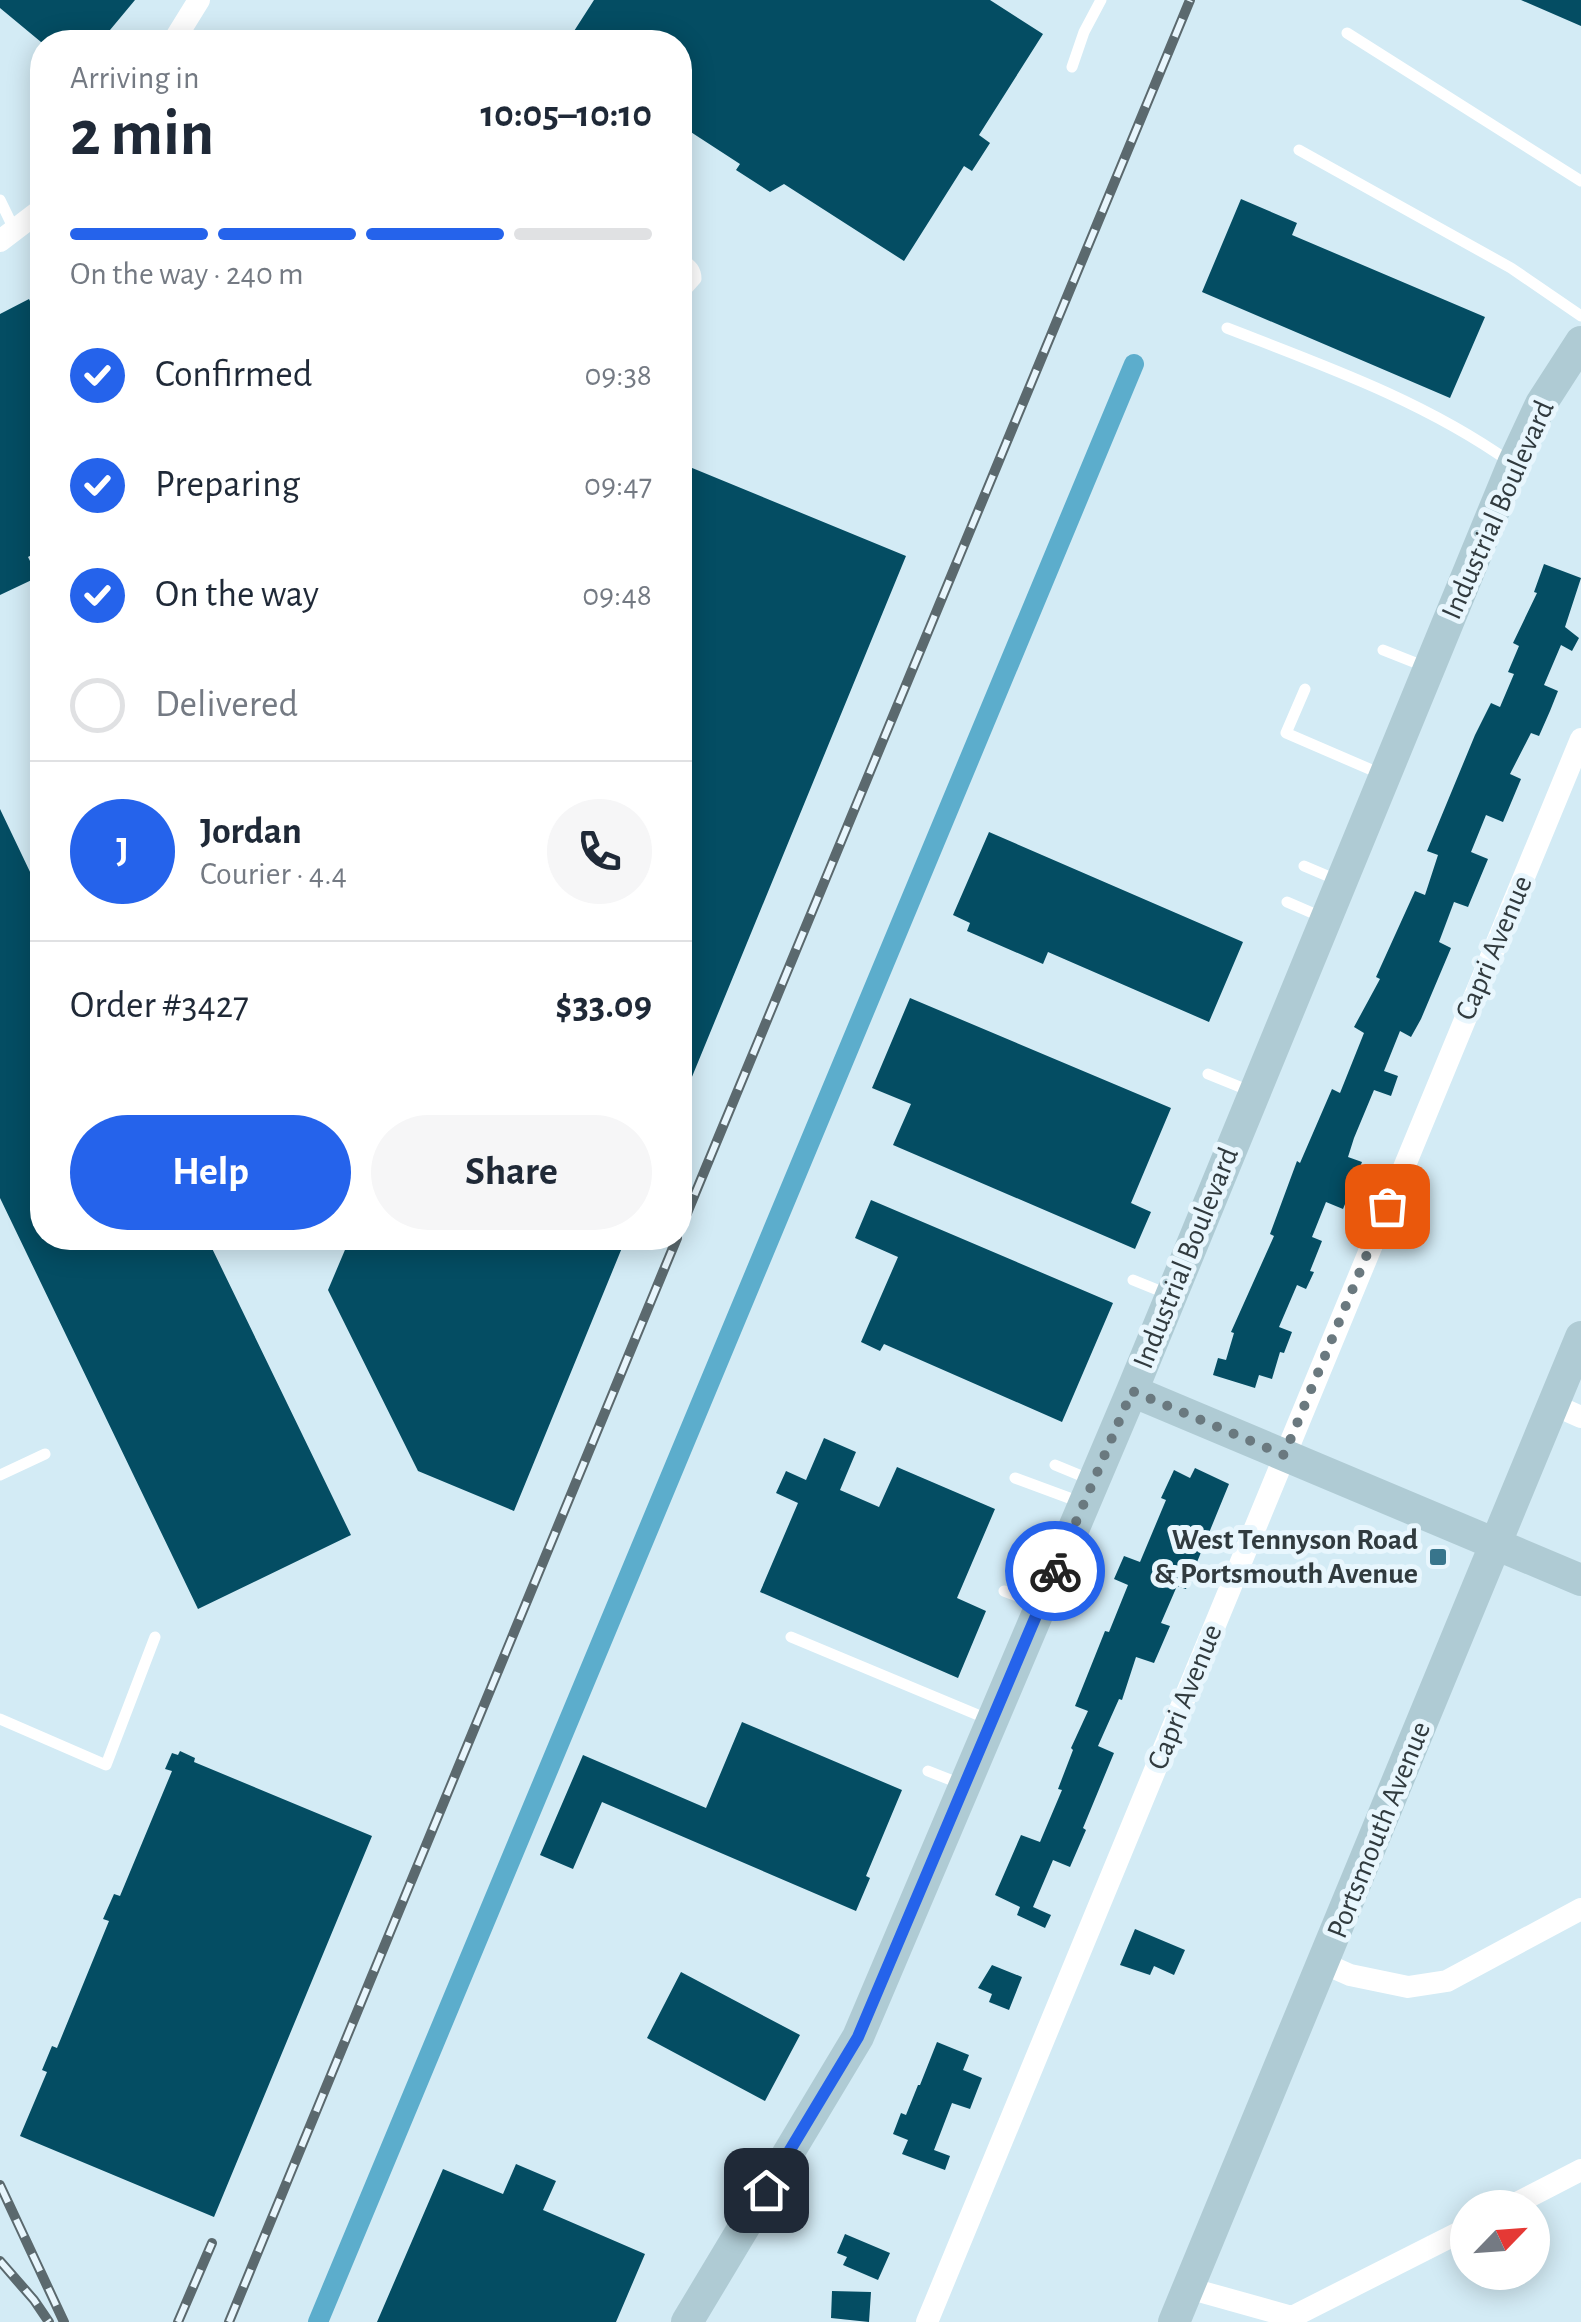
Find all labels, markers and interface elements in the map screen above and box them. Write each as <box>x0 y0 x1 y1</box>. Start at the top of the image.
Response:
text: Arriving in <box>70 62 199 94</box>
text: 10:05–10:10 <box>480 96 652 134</box>
text: 2 min <box>70 102 214 167</box>
text: On the way · 240 m <box>70 258 304 290</box>
icon: check <box>70 348 125 403</box>
text: Confirmed <box>155 356 312 394</box>
text: 09:38 <box>584 359 652 391</box>
street label: Industrial Boulevard <box>1436 396 1560 624</box>
icon: check <box>70 458 125 513</box>
text: Preparing <box>155 466 300 504</box>
text: 09:47 <box>584 469 652 501</box>
icon: check <box>70 568 125 623</box>
text: On the way <box>155 576 319 614</box>
text: 09:48 <box>582 579 652 611</box>
text: Delivered <box>155 686 298 724</box>
button: phone <box>547 799 652 904</box>
text: Jordan <box>200 813 302 851</box>
text: J <box>116 832 129 870</box>
text: Courier · 4.4 <box>200 858 347 890</box>
street label: Capri Avenue <box>1450 871 1538 1025</box>
text: Order #3427 <box>70 987 249 1025</box>
text: $33.09 <box>555 987 652 1025</box>
button: Help <box>70 1115 351 1230</box>
button: Share <box>371 1115 652 1230</box>
street label: Industrial Boulevard <box>1128 1143 1244 1373</box>
pin <box>1345 1164 1430 1249</box>
icon: bag <box>1360 1179 1415 1234</box>
courier <box>1005 1521 1105 1621</box>
place label: West Tennyson Road & Portsmouth Avenue <box>1154 1525 1418 1589</box>
icon: bike <box>1028 1544 1083 1599</box>
marker: West Tennyson Road & Portsmouth Avenue <box>1427 1546 1449 1568</box>
street label: Capri Avenue <box>1142 1620 1228 1774</box>
street label: Portsmouth Avenue <box>1322 1717 1436 1943</box>
pin <box>724 2148 809 2233</box>
icon: home <box>739 2163 794 2218</box>
north arrow <box>1450 2190 1550 2290</box>
map controls <box>1450 2190 1550 2290</box>

